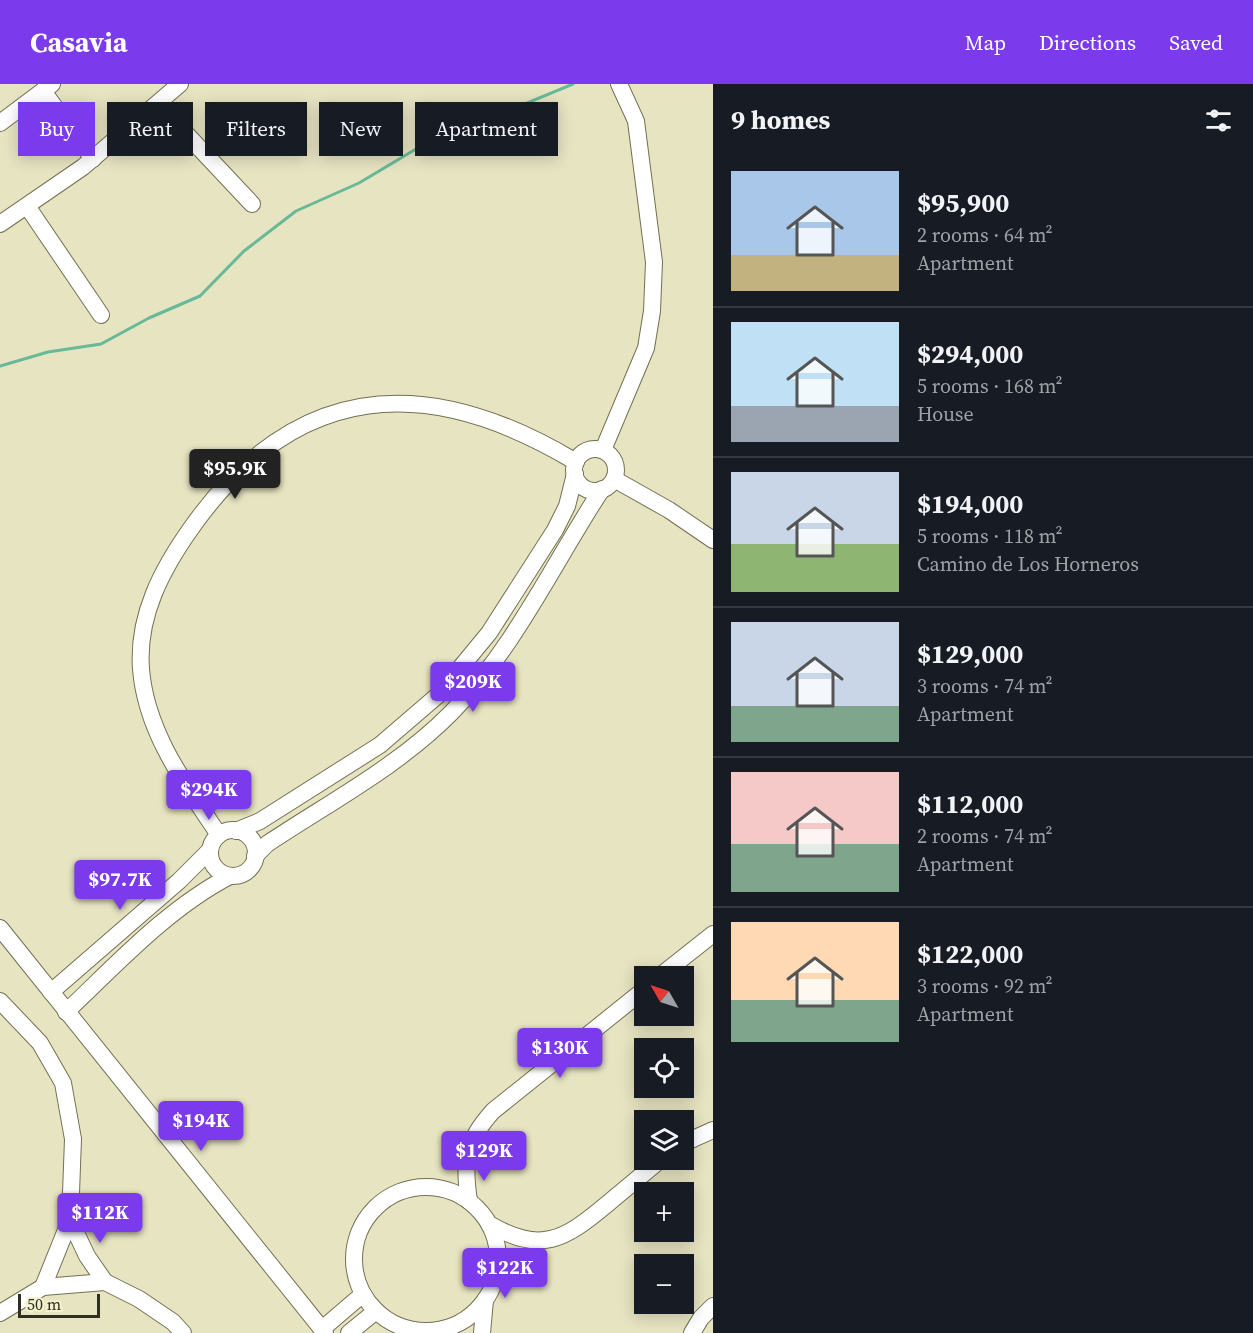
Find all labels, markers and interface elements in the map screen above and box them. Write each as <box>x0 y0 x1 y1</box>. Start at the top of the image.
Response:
text: Casavia <box>30 23 128 61</box>
text: Map <box>965 28 1006 57</box>
text: Directions <box>1039 28 1136 57</box>
text: Saved <box>1169 28 1223 57</box>
chip: Buy <box>18 102 95 156</box>
chip: Rent <box>107 102 193 156</box>
chip: Filters <box>205 102 307 156</box>
chip: New <box>319 102 403 156</box>
chip: Apartment <box>415 102 558 156</box>
text: 9 homes <box>731 102 830 138</box>
icon: filters <box>1202 104 1235 137</box>
text: $95,900 <box>917 185 1009 221</box>
icon: home <box>779 195 851 267</box>
text: 2 rooms · 64 m² <box>917 221 1053 249</box>
text: Apartment <box>917 249 1014 277</box>
text: $294,000 <box>917 336 1023 372</box>
icon: home <box>779 346 851 418</box>
text: 5 rooms · 168 m² <box>917 372 1063 400</box>
text: House <box>917 400 974 428</box>
pin: $95.9K <box>186 449 284 500</box>
text: $95.9K <box>203 454 267 482</box>
text: $194,000 <box>917 486 1023 522</box>
icon: home <box>779 496 851 568</box>
text: 5 rooms · 118 m² <box>917 522 1063 550</box>
text: Camino de Los Horneros <box>917 550 1139 578</box>
text: $129,000 <box>917 636 1023 672</box>
icon: home <box>779 646 851 718</box>
pin: $209K <box>431 662 515 713</box>
text: $209K <box>444 667 502 695</box>
text: 3 rooms · 74 m² <box>917 672 1053 700</box>
text: Apartment <box>917 700 1014 728</box>
pin: $294K <box>167 770 251 821</box>
text: $294K <box>180 775 238 803</box>
text: $112,000 <box>917 786 1023 822</box>
icon: home <box>779 796 851 868</box>
text: 2 rooms · 74 m² <box>917 822 1053 850</box>
text: Apartment <box>917 850 1014 878</box>
pin: $97.7K <box>71 860 169 911</box>
text: $97.7K <box>88 865 152 893</box>
text: $122,000 <box>917 936 1023 972</box>
icon: home <box>779 946 851 1018</box>
north arrow <box>634 966 694 1026</box>
map controls <box>634 966 694 1314</box>
text: 3 rooms · 92 m² <box>917 972 1053 1000</box>
text: Apartment <box>917 1000 1014 1028</box>
pin: $130K <box>518 1028 602 1079</box>
text: $130K <box>531 1033 589 1061</box>
button: locate <box>634 1038 694 1098</box>
pin: $194K <box>159 1101 243 1152</box>
text: $194K <box>172 1106 230 1134</box>
button: layers <box>634 1110 694 1170</box>
pin: $129K <box>442 1131 526 1182</box>
text: $129K <box>455 1136 513 1164</box>
button: + <box>634 1182 694 1242</box>
pin: $112K <box>58 1193 142 1244</box>
text: $112K <box>71 1198 129 1226</box>
pin: $122K <box>463 1248 547 1299</box>
text: $122K <box>476 1253 534 1281</box>
button: − <box>634 1254 694 1314</box>
scale bar <box>18 1291 100 1318</box>
text: 50 m <box>27 1293 61 1315</box>

